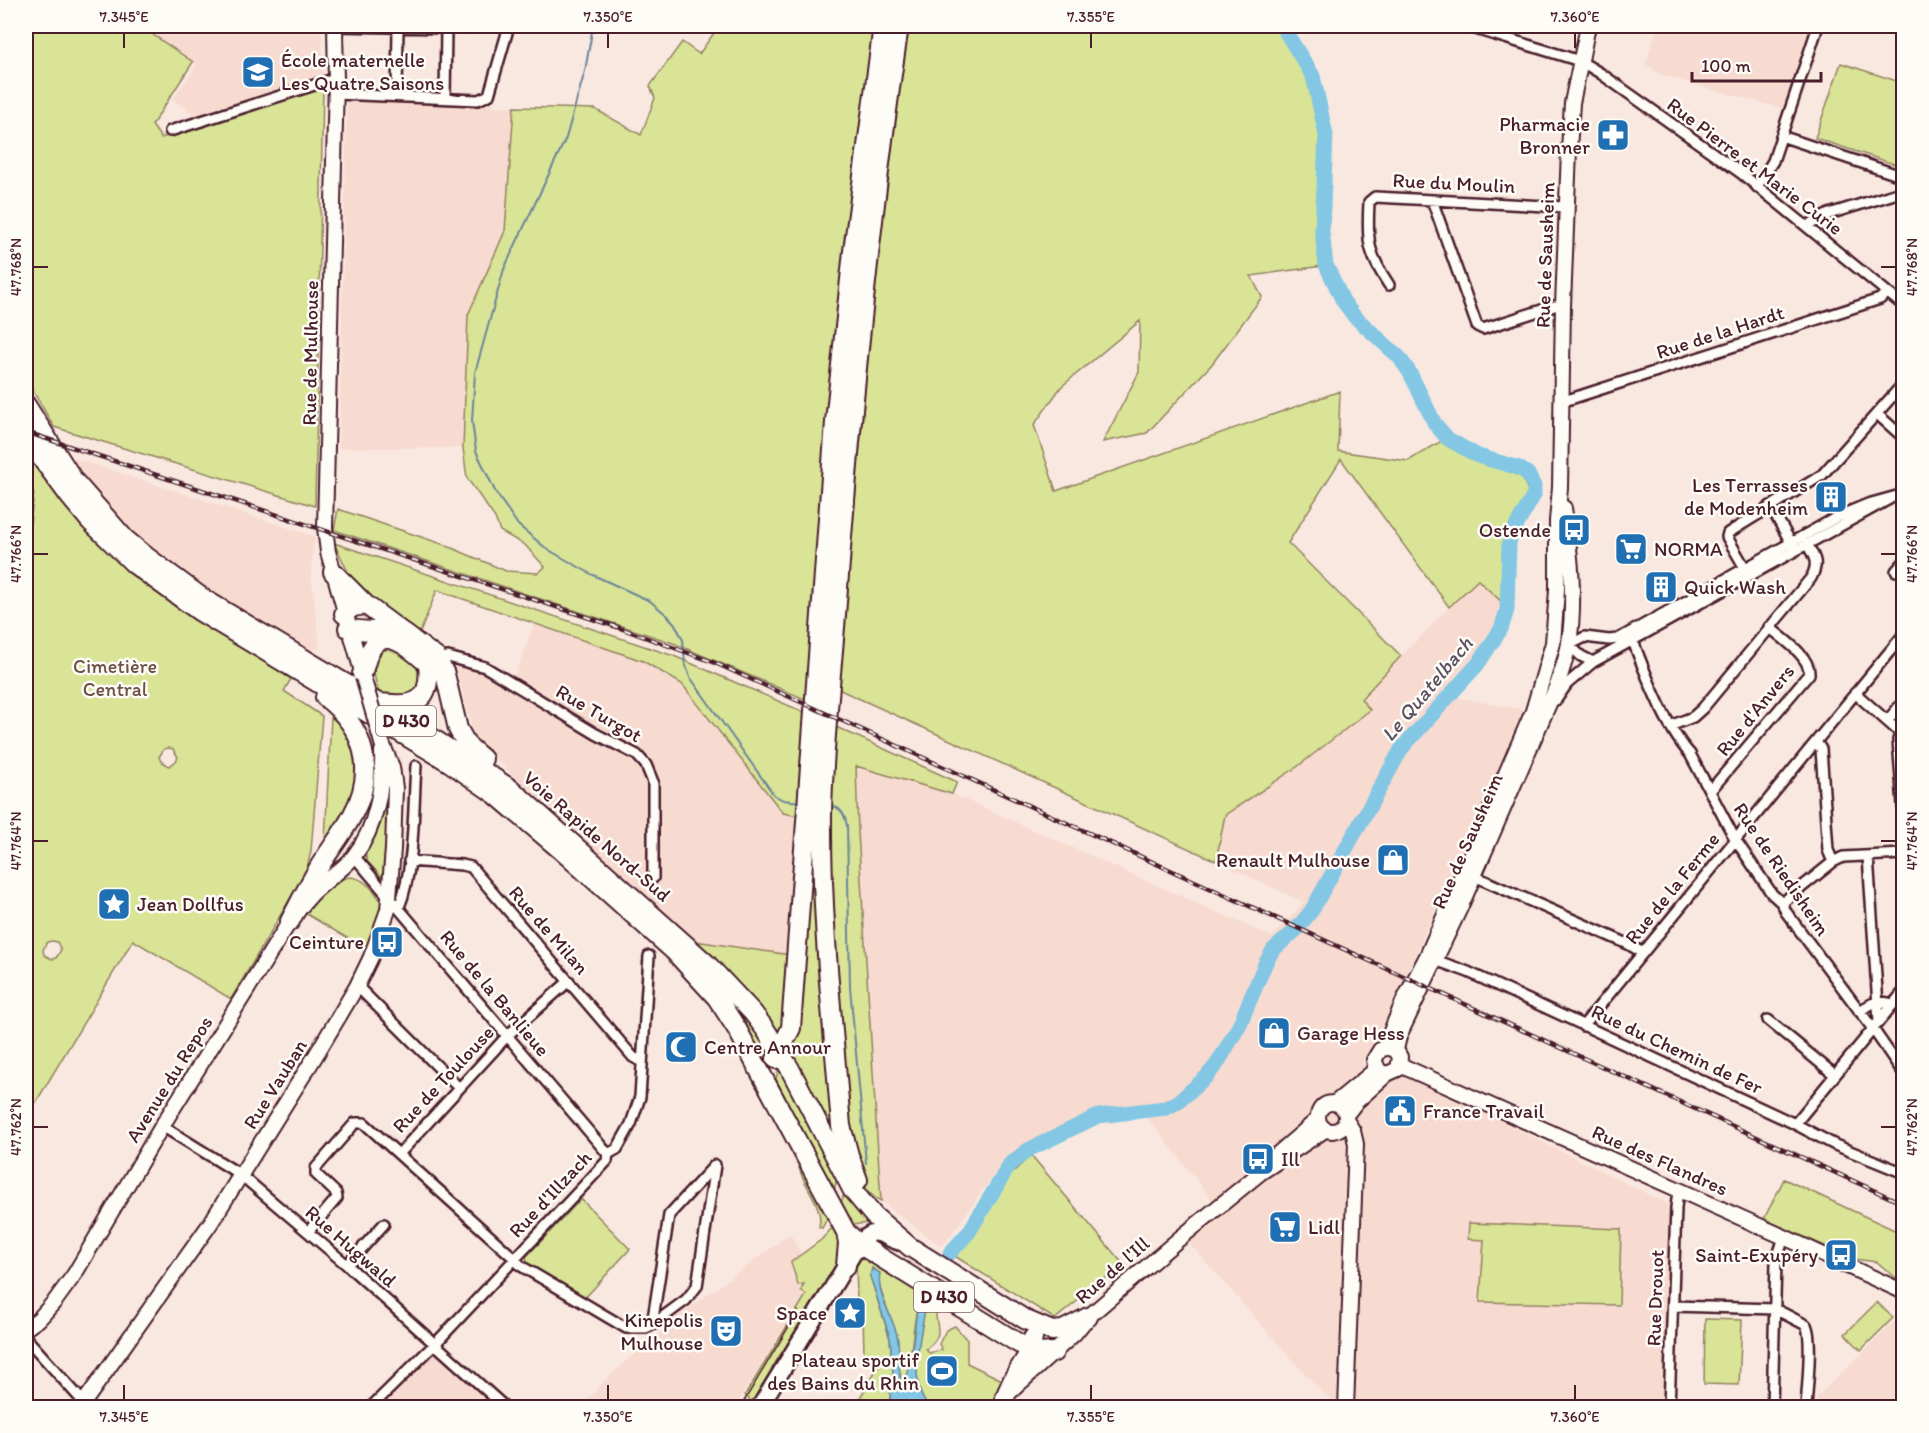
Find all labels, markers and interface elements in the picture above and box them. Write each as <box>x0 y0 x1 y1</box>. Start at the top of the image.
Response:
text: 7.345°E <box>100 8 148 26</box>
text: 7.350°E <box>583 8 633 26</box>
text: 7.355°E <box>1067 8 1115 26</box>
text: 7.360°E <box>1550 8 1600 26</box>
scale bar <box>1692 45 1821 83</box>
place label: École maternelle Les Quatre Saisons <box>281 48 444 95</box>
school or university icon: École maternelle Les Quatre Saisons <box>240 54 276 90</box>
text: 100 m <box>1701 55 1751 77</box>
street label: Rue Pierre et Marie Curie <box>1662 92 1848 240</box>
place label: Pharmacie Bronner <box>1499 112 1590 159</box>
pharmacy icon: Pharmacie Bronner <box>1595 117 1631 153</box>
street label: Rue du Moulin <box>1392 168 1516 198</box>
street label: Rue de Sausheim <box>1530 181 1560 328</box>
text: 47.768°N <box>7 238 25 296</box>
text: 47.768°N <box>1903 238 1921 296</box>
street label: Rue de Mulhouse <box>297 280 323 426</box>
street label: Rue de la Hardt <box>1653 300 1787 364</box>
place label: Les Terrasses de Modenheim <box>1684 473 1808 520</box>
building icon: Les Terrasses de Modenheim <box>1813 479 1849 515</box>
bus stop icon: Ostende <box>1556 512 1592 548</box>
place label: Ostende <box>1479 518 1551 542</box>
text: 47.766°N <box>7 525 25 583</box>
text: 47.766°N <box>1903 525 1921 583</box>
supermarket icon: NORMA <box>1613 531 1649 567</box>
place label: NORMA <box>1654 537 1723 561</box>
building icon: Quick Wash <box>1643 569 1679 605</box>
place label: Quick Wash <box>1684 575 1786 599</box>
water label: Le Quatelbach <box>1376 631 1478 746</box>
park label: Cimetière Central <box>73 654 157 701</box>
street label: Rue d'Anvers <box>1711 659 1799 761</box>
street label: Rue Turgot <box>552 679 646 747</box>
road number: D 430 <box>376 706 436 736</box>
street label: Voie Rapide Nord-Sud <box>518 765 676 907</box>
street label: Rue de Sausheim <box>1426 769 1508 913</box>
street label: Rue de Riedisheim <box>1729 798 1835 940</box>
text: 47.764°N <box>7 811 25 871</box>
text: 47.764°N <box>1903 811 1921 871</box>
street label: Rue de la Ferme <box>1620 827 1724 949</box>
shop icon: Renault Mulhouse <box>1375 842 1411 878</box>
place label: Renault Mulhouse <box>1216 848 1370 872</box>
street label: Rue de Milan <box>504 881 594 979</box>
place icon: Jean Dollfus <box>96 886 132 922</box>
place label: Jean Dollfus <box>137 892 244 916</box>
bus stop icon: Ceinture <box>369 924 405 960</box>
street label: Rue de la Banlieue <box>435 925 555 1061</box>
place label: Ceinture <box>289 930 364 954</box>
street label: Rue du Chemin de Fer <box>1588 999 1766 1099</box>
street label: Avenue du Repos <box>120 1011 218 1147</box>
shop icon: Garage Hess <box>1256 1015 1292 1051</box>
street label: Rue de Toulouse <box>387 1020 499 1138</box>
place label: Garage Hess <box>1297 1021 1405 1045</box>
mosque icon: Centre Annour <box>663 1029 699 1065</box>
street label: Rue Vauban <box>238 1034 312 1133</box>
place label: Centre Annour <box>704 1035 831 1059</box>
public building icon: France Travail <box>1382 1093 1418 1129</box>
text: 47.762°N <box>7 1098 25 1156</box>
text: 47.762°N <box>1903 1098 1921 1156</box>
place label: France Travail <box>1423 1099 1544 1123</box>
street label: Rue des Flandres <box>1588 1119 1732 1201</box>
bus stop icon: Ill <box>1240 1141 1276 1177</box>
street label: Rue d'Illzach <box>504 1145 597 1242</box>
place label: Ill <box>1281 1147 1300 1171</box>
street label: Rue Hugwald <box>300 1200 402 1292</box>
supermarket icon: Lidl <box>1267 1209 1303 1245</box>
place label: Lidl <box>1308 1215 1340 1239</box>
street label: Rue de l'Ill <box>1070 1231 1154 1309</box>
bus stop icon: Saint-Exupéry <box>1823 1237 1859 1273</box>
place label: Saint-Exupéry <box>1695 1243 1819 1267</box>
street label: Rue Drouot <box>1641 1249 1669 1347</box>
road number: D 430 <box>914 1282 974 1312</box>
place icon: Space <box>832 1295 868 1331</box>
place label: Space <box>776 1301 827 1325</box>
place label: Kinepolis Mulhouse <box>621 1308 703 1355</box>
theatre icon: Kinepolis Mulhouse <box>708 1313 744 1349</box>
place label: Plateau sportif des Bains du Rhin <box>767 1348 919 1395</box>
sports icon: Plateau sportif des Bains du Rhin <box>924 1353 960 1389</box>
text: 7.345°E <box>100 1408 148 1426</box>
text: 7.350°E <box>583 1408 633 1426</box>
text: 7.355°E <box>1067 1408 1115 1426</box>
text: 7.360°E <box>1550 1408 1600 1426</box>

